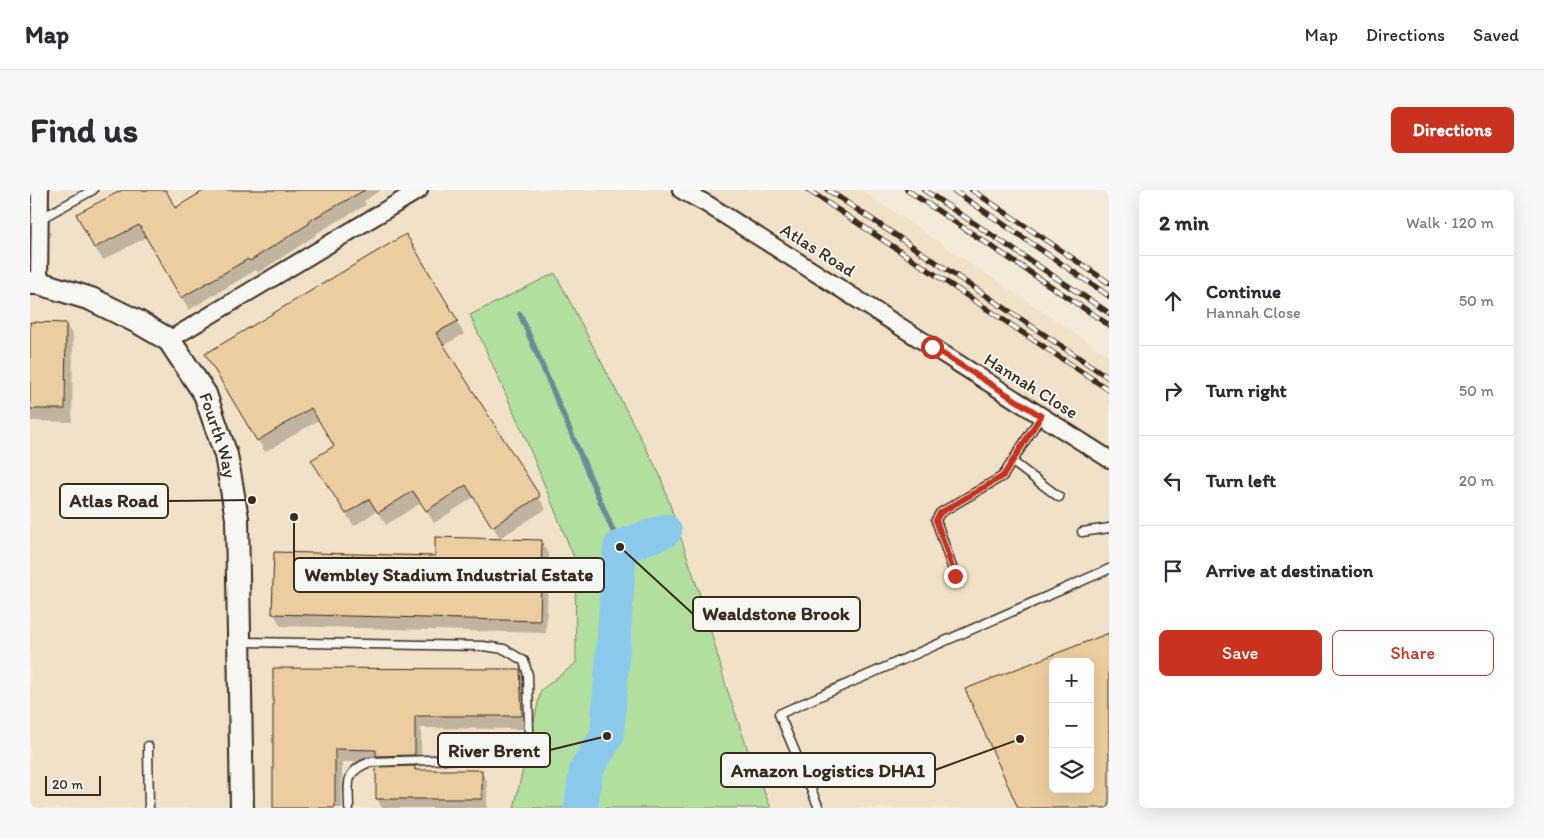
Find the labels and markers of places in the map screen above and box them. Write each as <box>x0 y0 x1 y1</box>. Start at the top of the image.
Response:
callout: Atlas Road <box>60 484 168 518</box>
callout: Wembley Stadium Industrial Estate <box>294 558 604 592</box>
callout: Wealdstone Brook <box>693 597 860 631</box>
callout: River Brent <box>438 733 550 767</box>
callout: Amazon Logistics DHA1 <box>721 753 935 787</box>

